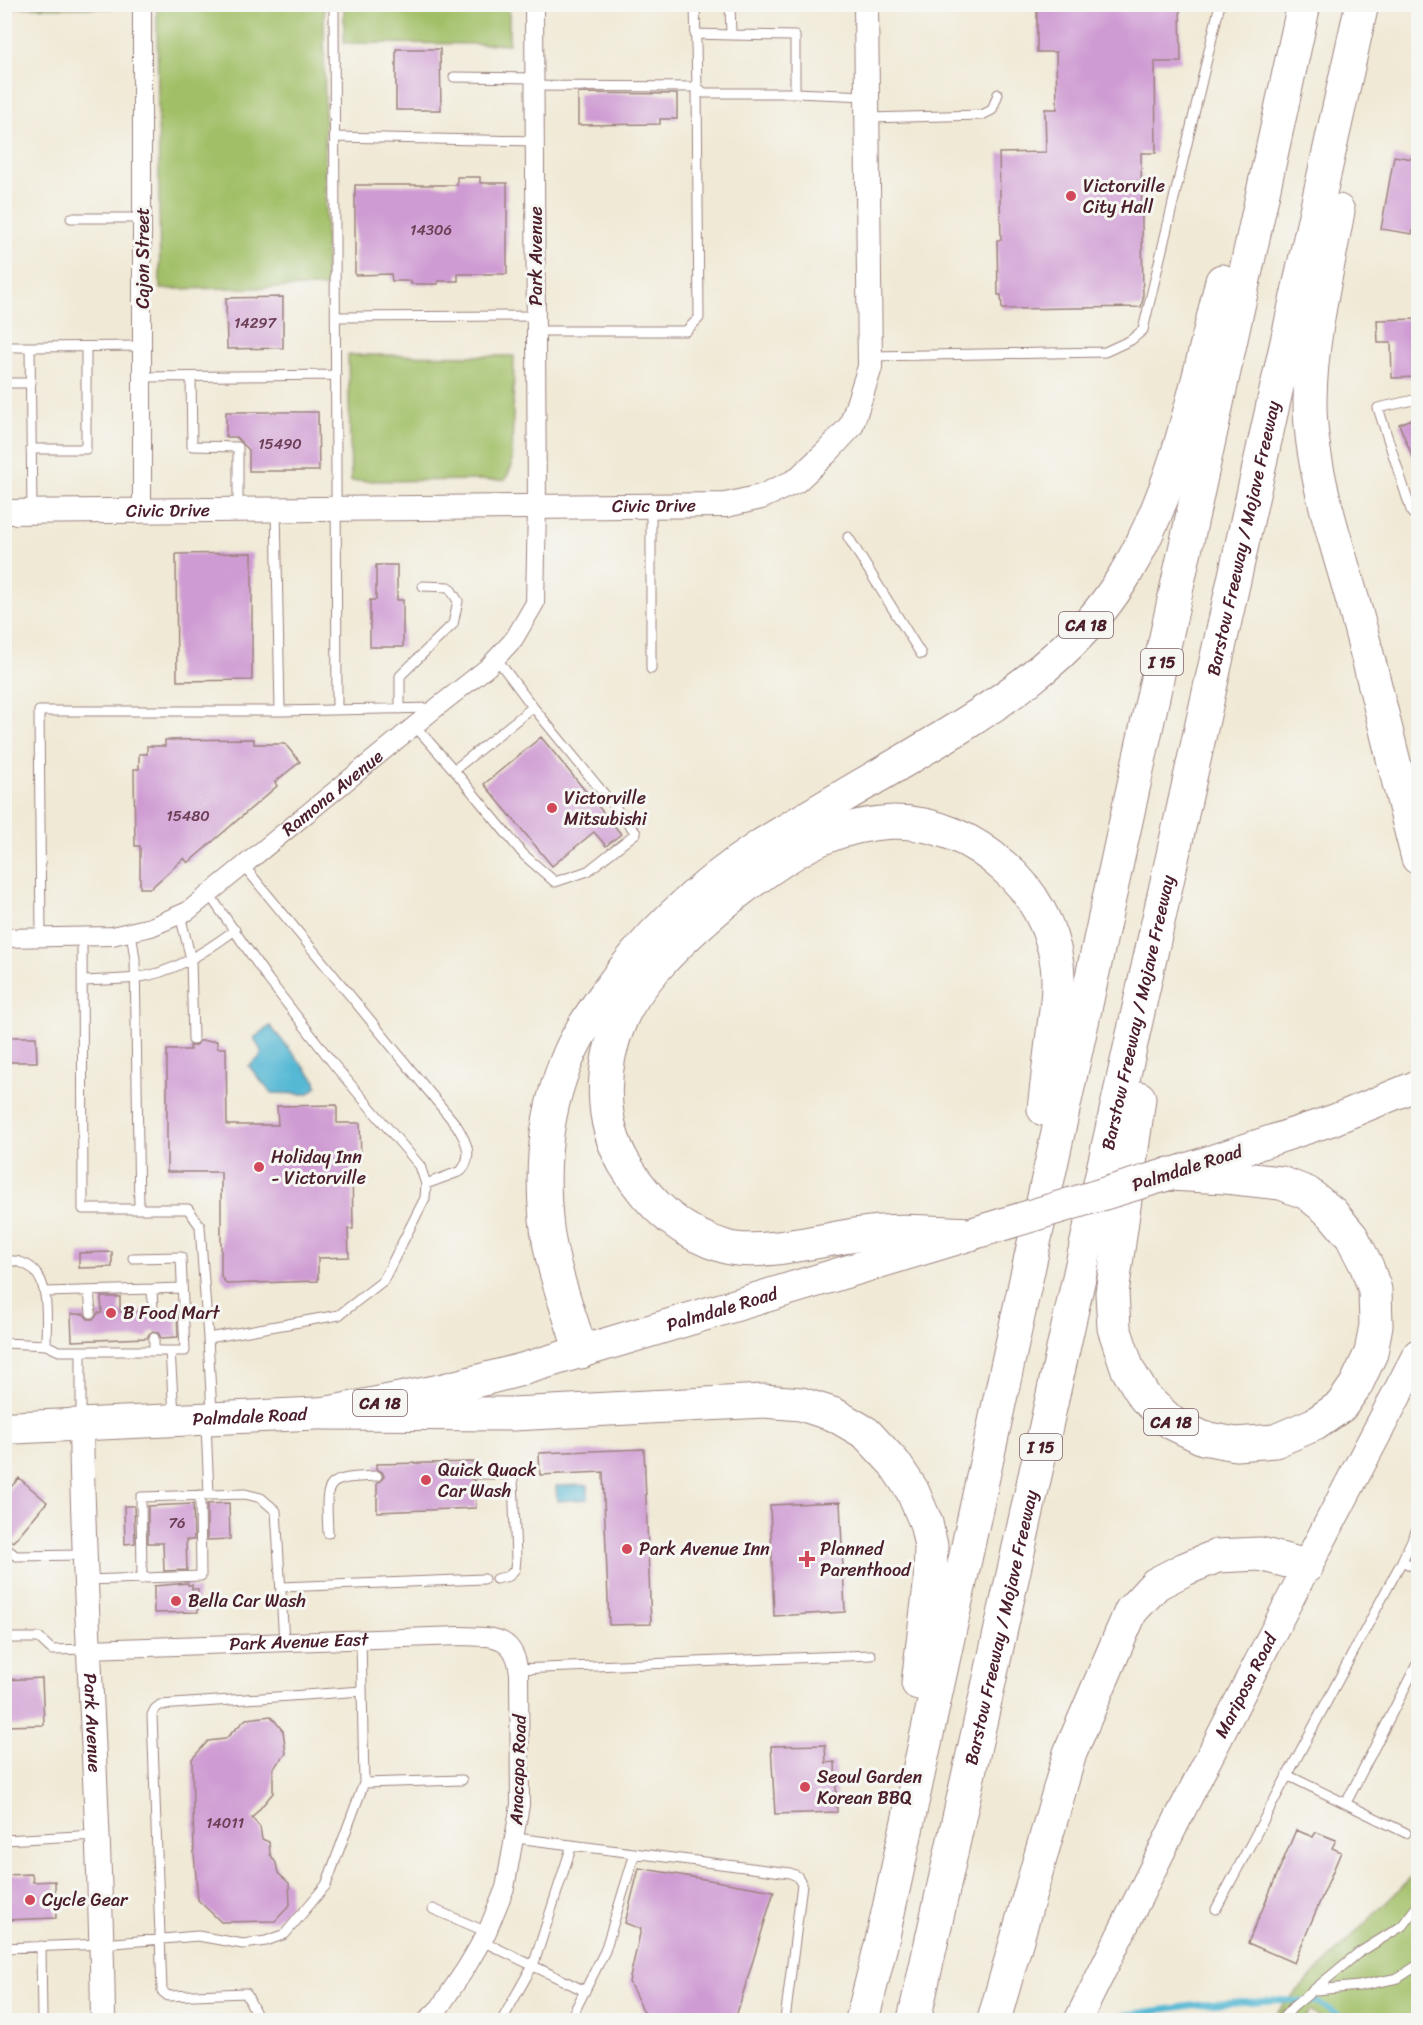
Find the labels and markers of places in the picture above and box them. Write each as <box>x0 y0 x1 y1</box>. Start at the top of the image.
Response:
place label: Victorville City Hall <box>1083 170 1165 223</box>
marker: Victorville City Hall <box>1064 189 1078 203</box>
place label: Victorville Mitsubishi <box>564 782 648 835</box>
marker: Victorville Mitsubishi <box>545 801 559 815</box>
place label: Holiday Inn - Victorville <box>271 1141 366 1194</box>
marker: Holiday Inn - Victorville <box>252 1160 266 1174</box>
place label: B Food Mart <box>123 1297 220 1329</box>
marker: B Food Mart <box>104 1306 118 1320</box>
place label: Quick Quack Car Wash <box>438 1454 537 1507</box>
marker: Quick Quack Car Wash <box>419 1473 433 1487</box>
place label: Park Avenue Inn <box>639 1533 770 1565</box>
place label: Planned Parenthood <box>820 1533 912 1586</box>
marker: Park Avenue Inn <box>620 1542 634 1556</box>
marker: Planned Parenthood <box>798 1550 816 1568</box>
place label: Bella Car Wash <box>188 1585 306 1617</box>
marker: Bella Car Wash <box>169 1594 183 1608</box>
place label: Seoul Garden Korean BBQ <box>817 1761 923 1814</box>
marker: Seoul Garden Korean BBQ <box>798 1780 812 1794</box>
place label: Cycle Gear <box>42 1884 129 1916</box>
marker: Cycle Gear <box>23 1893 37 1907</box>

